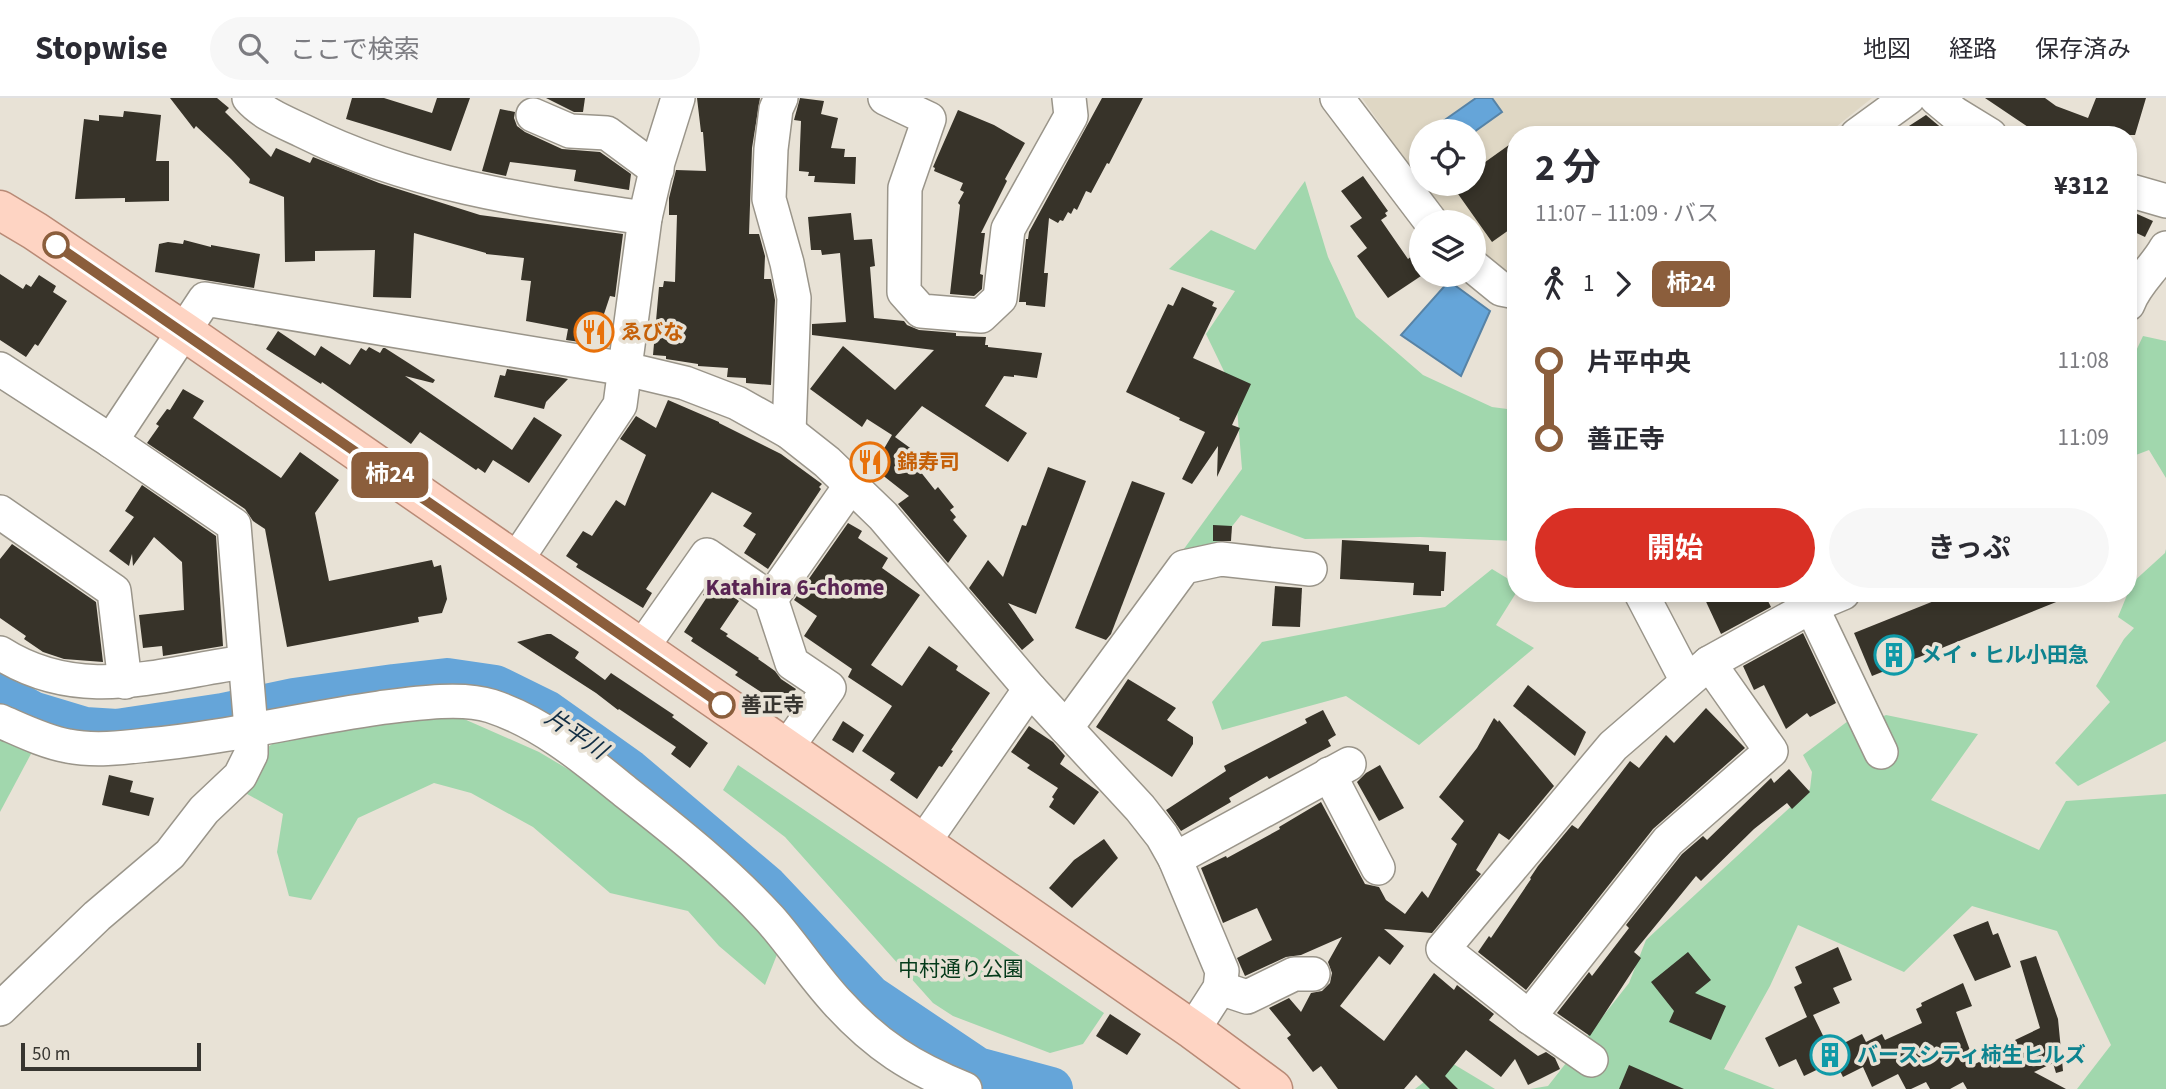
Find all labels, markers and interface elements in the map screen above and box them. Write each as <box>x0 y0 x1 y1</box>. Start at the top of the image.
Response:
search box <box>210 17 700 80</box>
text: Stopwise <box>35 25 168 72</box>
icon: search <box>234 29 272 67</box>
text: ここで検索 <box>290 31 420 68</box>
text: 地図 <box>1863 32 1911 67</box>
text: 経路 <box>1949 32 1997 67</box>
text: 保存済み <box>2035 32 2131 67</box>
map controls <box>1409 119 1486 287</box>
button: locate <box>1409 119 1486 196</box>
text: 2 分 <box>1535 141 1601 195</box>
text: ¥312 <box>2054 167 2109 204</box>
text: 11:07 – 11:09 · バス <box>1535 197 1719 230</box>
button: layers <box>1409 210 1486 287</box>
unlabelled marker <box>43 232 69 258</box>
icon: walk <box>1535 265 1573 303</box>
icon: forward <box>1604 265 1642 303</box>
text: 柿24 <box>1666 266 1716 301</box>
text: 1 <box>1583 267 1594 300</box>
restaurant icon: ゑびな <box>573 311 615 353</box>
place label: ゑびな <box>621 317 684 347</box>
text: 片平中央 <box>1587 344 1691 381</box>
text: 11:08 <box>2058 344 2109 377</box>
text: 善正寺 <box>1587 421 1665 458</box>
text: 11:09 <box>2058 421 2109 454</box>
restaurant icon: 錦寿司 <box>849 441 891 483</box>
place label: 錦寿司 <box>897 447 960 477</box>
line badge: 柿24 <box>350 452 430 498</box>
text: 柿24 <box>365 457 415 492</box>
button: 開始 <box>1535 508 1815 588</box>
button: きっぷ <box>1829 508 2109 588</box>
district label: Katahira 6-chome <box>705 571 885 604</box>
building icon: メイ・ヒル小田急 <box>1873 634 1915 676</box>
place label: メイ・ヒル小田急 <box>1921 640 2089 670</box>
place label: 善正寺 <box>741 690 804 720</box>
marker: 善正寺 <box>709 692 735 718</box>
water label: 片平川 <box>538 701 616 769</box>
park label: 中村通り公園 <box>898 954 1024 984</box>
building icon: バースシティ柿生ヒルズ <box>1809 1034 1851 1076</box>
scale bar <box>21 1040 201 1072</box>
place label: バースシティ柿生ヒルズ <box>1857 1040 2086 1070</box>
text: 50 m <box>32 1041 70 1068</box>

